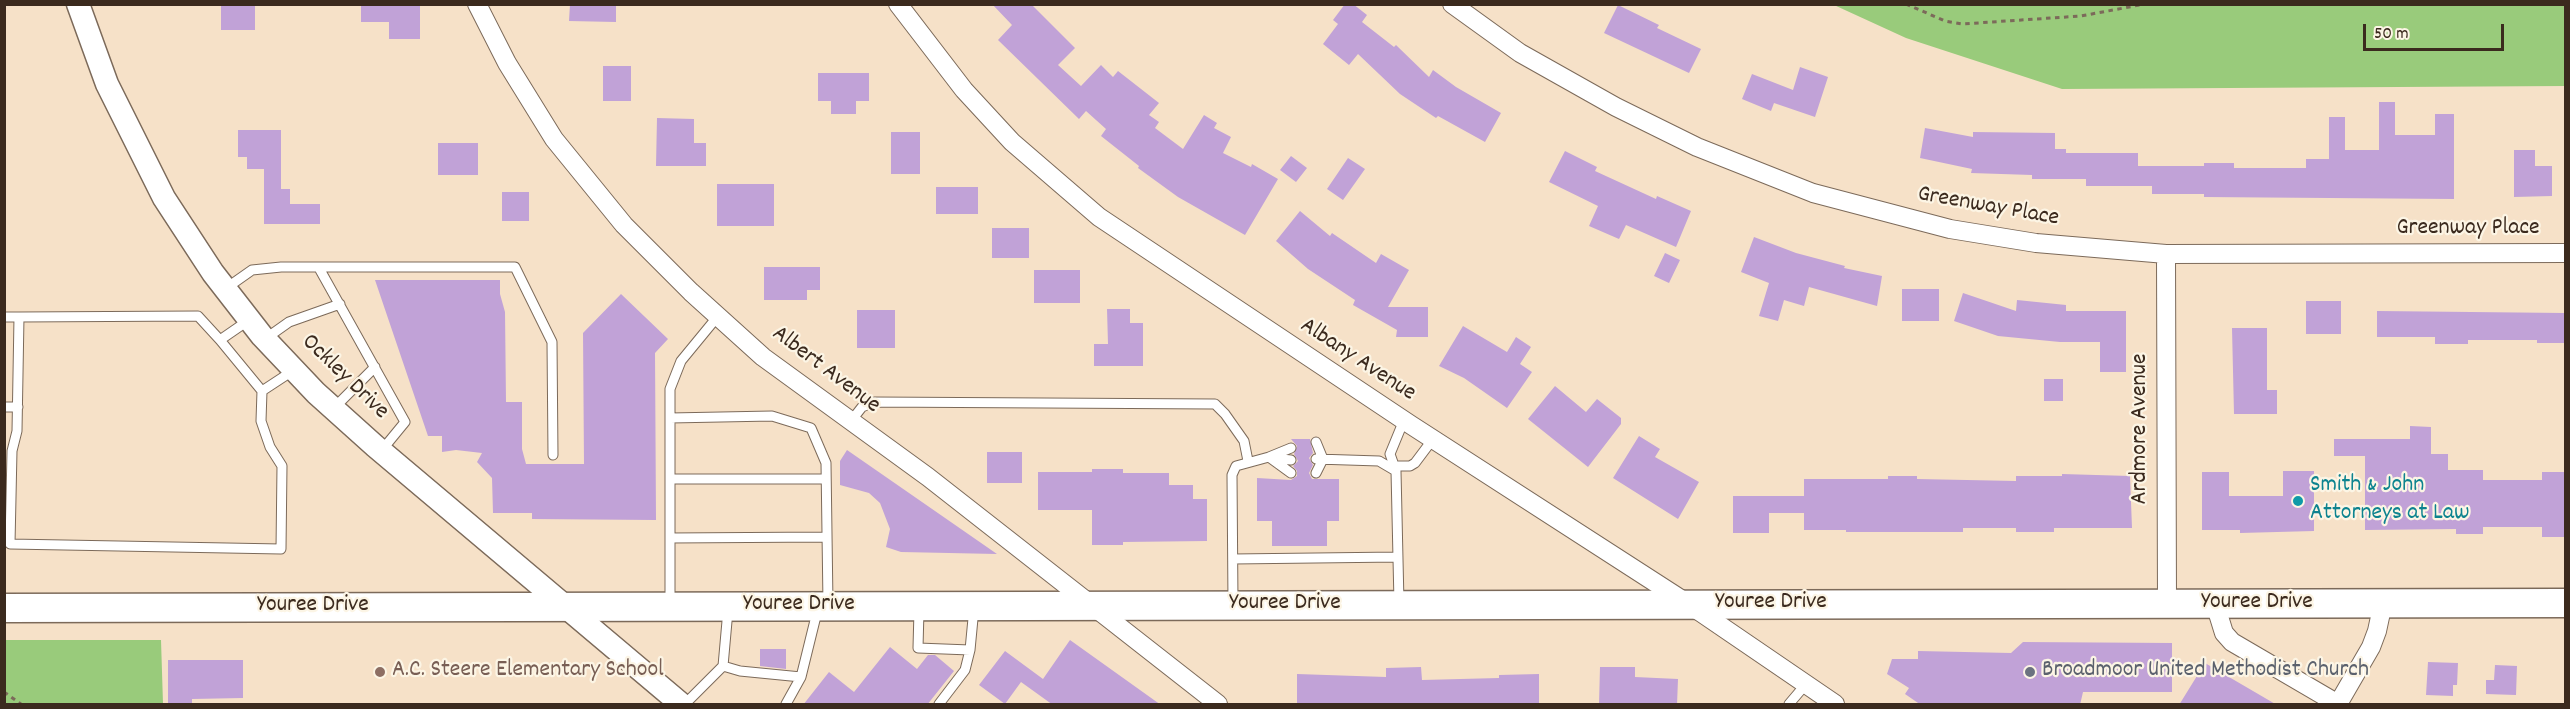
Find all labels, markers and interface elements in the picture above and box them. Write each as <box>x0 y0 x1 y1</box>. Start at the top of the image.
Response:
scale bar <box>2366 12 2507 50</box>
text: 50 m <box>2374 22 2409 47</box>
street label: Greenway Place <box>1915 181 2061 235</box>
street label: Greenway Place <box>2396 216 2540 244</box>
street label: Albany Avenue <box>1294 313 1420 409</box>
street label: Albert Avenue <box>765 321 885 421</box>
street label: Ockley Drive <box>294 329 394 427</box>
street label: Ardmore Avenue <box>2128 353 2156 505</box>
place label: Smith & John Attorneys at Law <box>2310 473 2470 529</box>
marker: Smith & John Attorneys at Law <box>2291 494 2305 508</box>
street label: Youree Drive <box>1715 590 1827 618</box>
street label: Youree Drive <box>2201 590 2313 618</box>
street label: Youree Drive <box>1229 591 1341 619</box>
street label: Youree Drive <box>743 592 855 620</box>
street label: Youree Drive <box>257 593 369 621</box>
place label: A.C. Steere Elementary School <box>392 658 664 686</box>
place label: Broadmoor United Methodist Church <box>2042 658 2369 686</box>
marker: A.C. Steere Elementary School <box>373 665 387 679</box>
marker: Broadmoor United Methodist Church <box>2023 665 2037 679</box>

